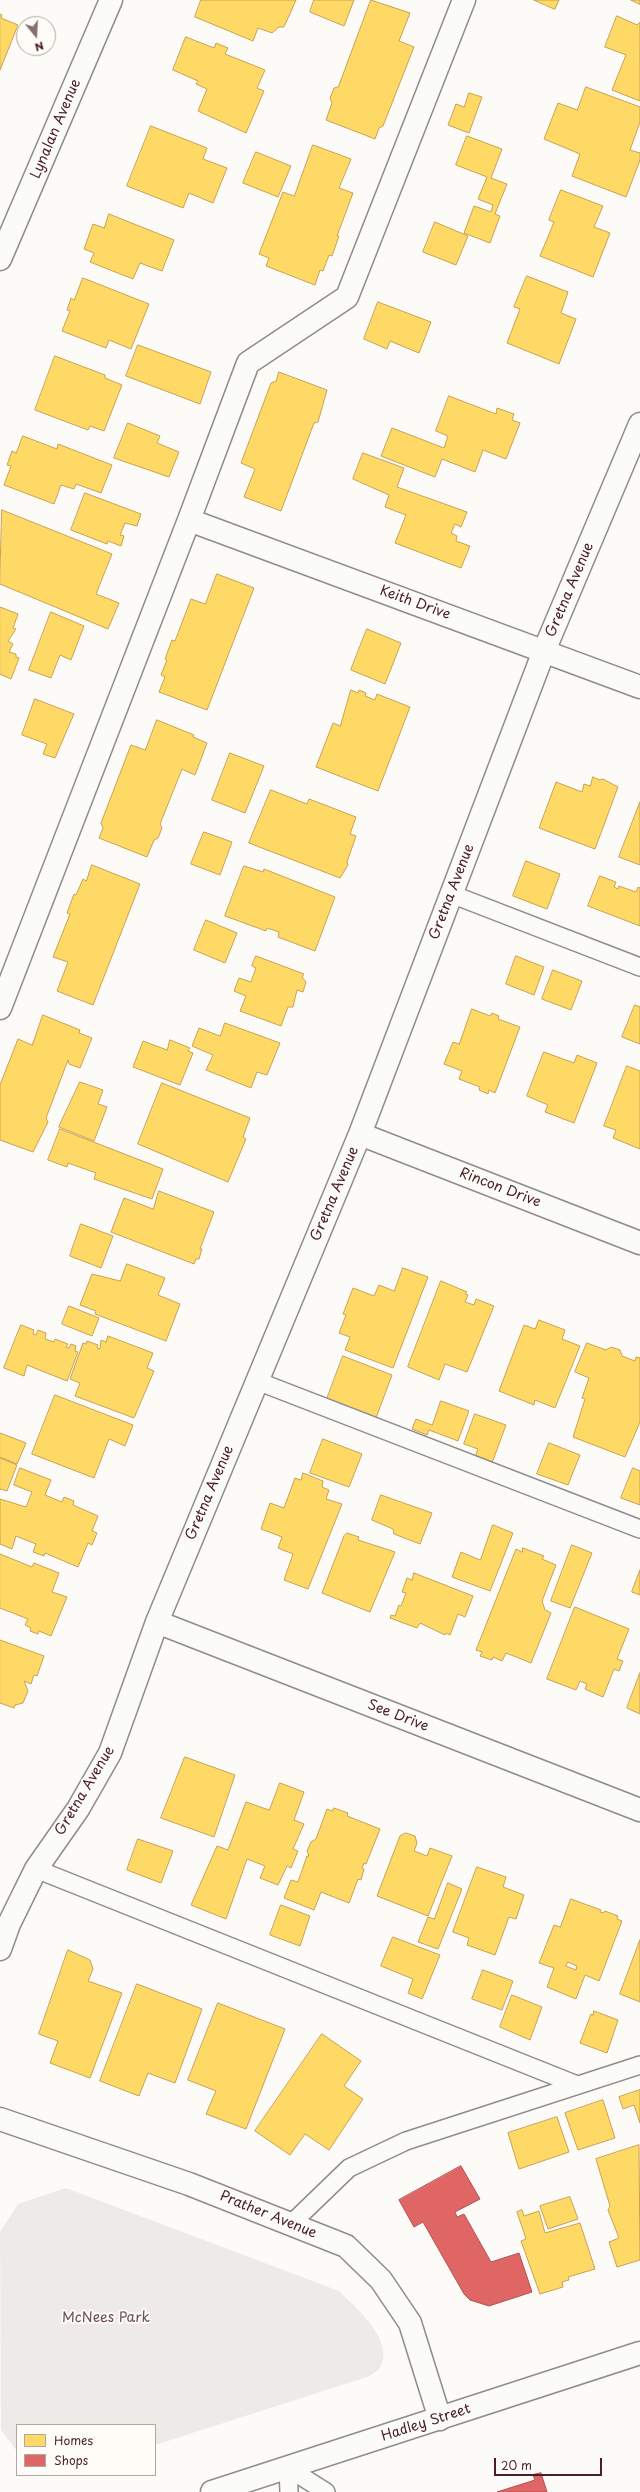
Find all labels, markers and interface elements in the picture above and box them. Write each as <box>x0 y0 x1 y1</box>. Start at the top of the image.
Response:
north arrow <box>16 16 56 56</box>
text: N <box>33 38 46 56</box>
street label: Lynalan Avenue <box>27 77 85 181</box>
street label: Gretna Avenue <box>543 540 597 640</box>
street label: Keith Drive <box>377 582 453 624</box>
street label: Gretna Avenue <box>426 842 478 942</box>
street label: Gretna Avenue <box>308 1144 362 1244</box>
street label: Rincon Drive <box>457 1165 543 1211</box>
street label: Gretna Avenue <box>183 1443 237 1543</box>
street label: See Drive <box>365 1697 431 1735</box>
street label: Gretna Avenue <box>52 1743 118 1839</box>
street label: Prather Avenue <box>217 2188 319 2242</box>
park label: McNees Park <box>62 2310 150 2326</box>
street label: Hadley Street <box>379 2401 473 2445</box>
legend <box>16 2424 156 2476</box>
text: Homes <box>54 2431 93 2449</box>
scale bar <box>496 2450 604 2476</box>
text: Shops <box>54 2451 88 2469</box>
text: 20 m <box>501 2456 532 2474</box>

